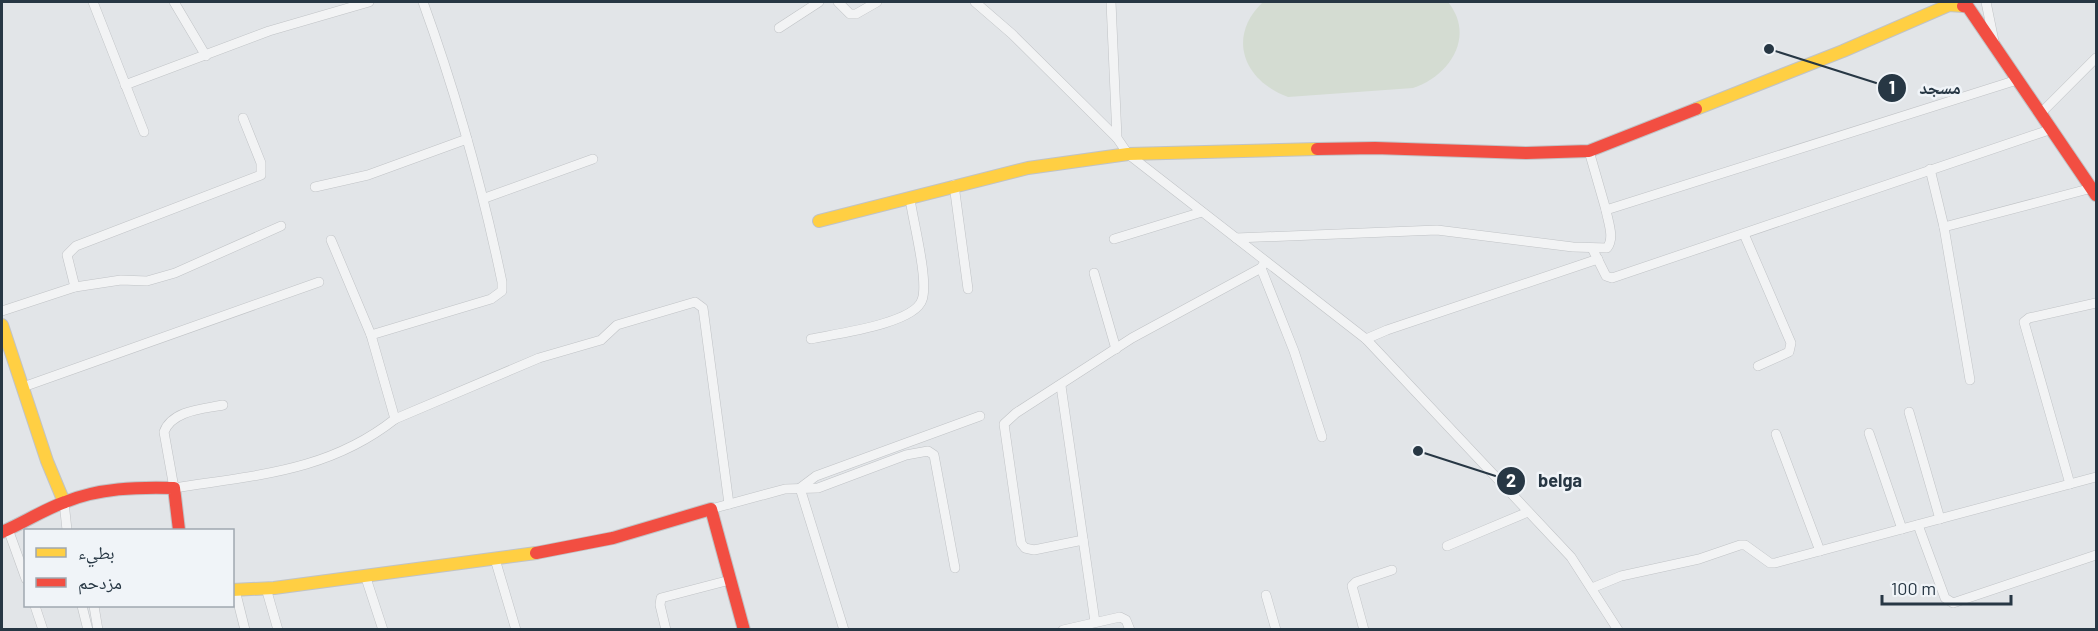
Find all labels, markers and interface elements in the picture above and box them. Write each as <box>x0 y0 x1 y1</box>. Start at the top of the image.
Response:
callout: مسجد <box>1877 70 1973 106</box>
text: 1 <box>1889 76 1895 98</box>
text: مسجد <box>1919 76 1961 98</box>
callout: belga <box>1496 463 1594 499</box>
text: 2 <box>1506 469 1516 491</box>
text: belga <box>1538 469 1582 491</box>
legend <box>24 529 234 607</box>
text: بطيء <box>78 541 115 568</box>
scale bar <box>1882 568 2011 606</box>
text: مزدحم <box>78 571 122 595</box>
text: 100 m <box>1891 577 1936 599</box>

